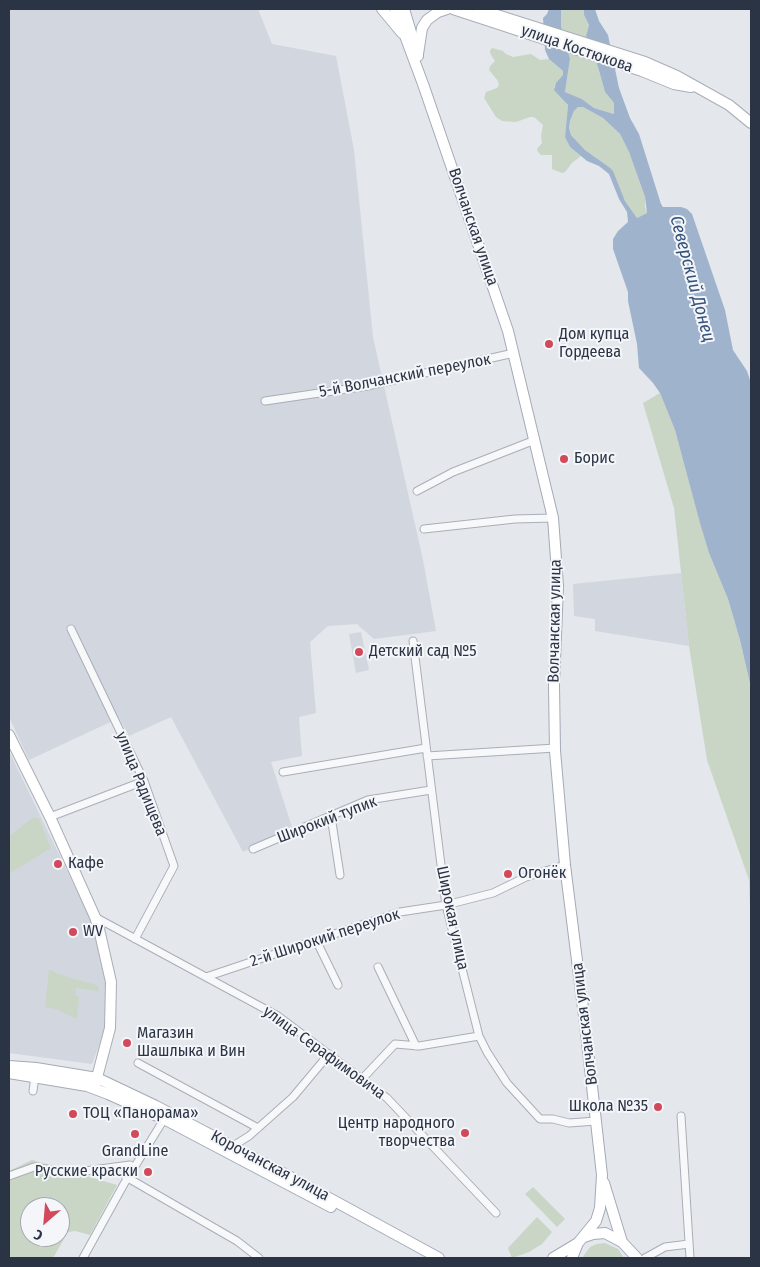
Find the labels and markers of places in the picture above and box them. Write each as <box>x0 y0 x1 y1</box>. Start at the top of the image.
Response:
place label: Дом купца Гордеева <box>559 325 629 363</box>
marker: Дом купца Гордеева <box>543 338 555 350</box>
place label: Борис <box>574 449 615 469</box>
marker: Борис <box>558 453 570 465</box>
place label: Детский сад №5 <box>369 642 477 662</box>
marker: Детский сад №5 <box>353 646 365 658</box>
place label: Кафе <box>68 854 104 874</box>
marker: Кафе <box>52 858 64 870</box>
place label: Огонёк <box>518 864 566 884</box>
marker: Огонёк <box>502 868 514 880</box>
place label: WV <box>83 922 103 942</box>
marker: WV <box>67 926 79 938</box>
place label: Магазин Шашлыка и Вин <box>137 1024 245 1062</box>
marker: Магазин Шашлыка и Вин <box>121 1037 133 1049</box>
place label: Школа №35 <box>569 1097 648 1117</box>
marker: Школа №35 <box>652 1101 664 1113</box>
place label: ТОЦ «Панорама» <box>83 1104 199 1124</box>
marker: ТОЦ «Панорама» <box>67 1108 79 1120</box>
place label: Центр народного творчества <box>338 1114 455 1152</box>
marker: Центр народного творчества <box>459 1127 471 1139</box>
marker: GrandLine <box>129 1128 141 1140</box>
place label: GrandLine <box>102 1142 168 1162</box>
place label: Русские краски <box>35 1162 138 1182</box>
marker: Русские краски <box>142 1166 154 1178</box>

